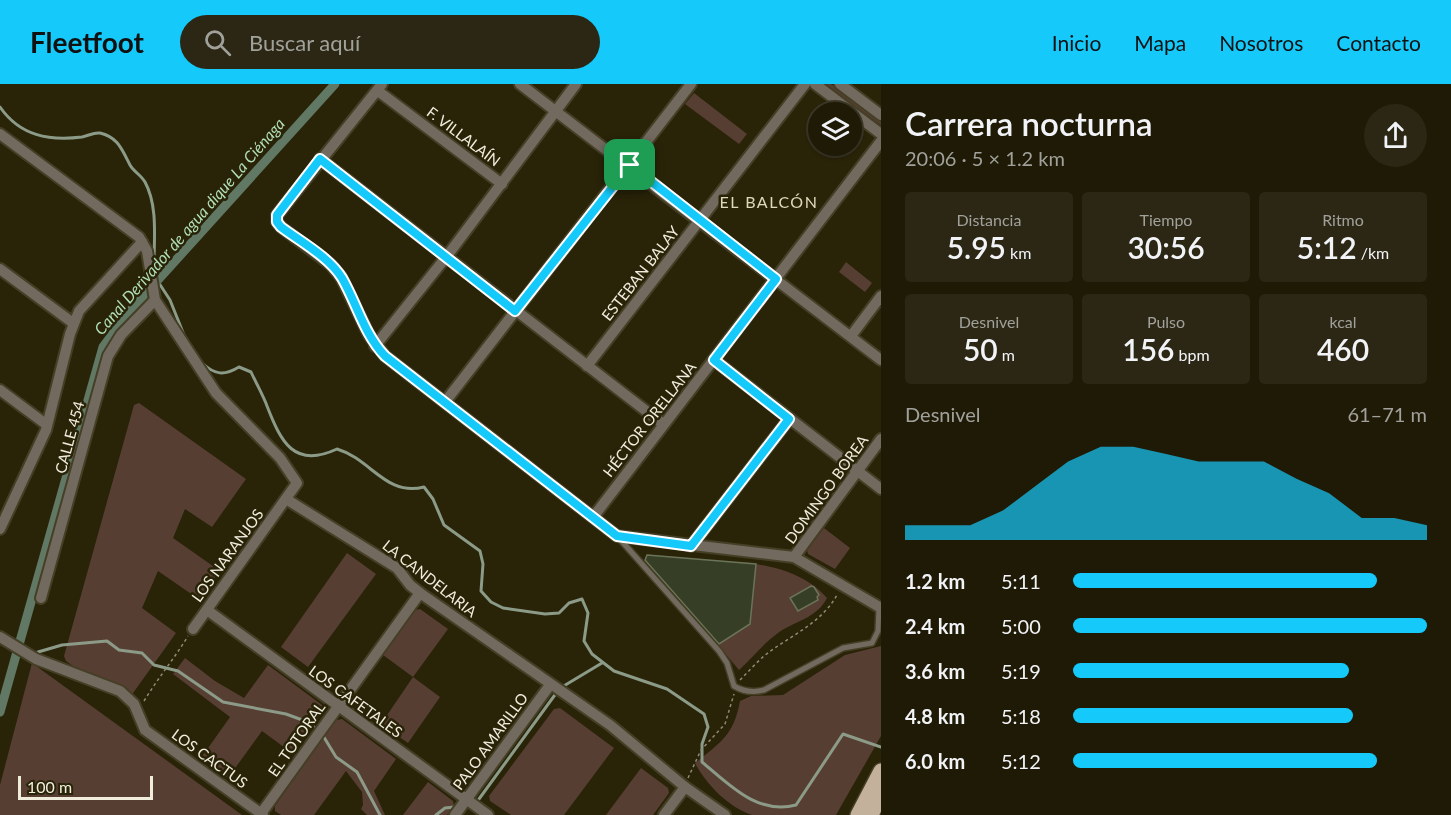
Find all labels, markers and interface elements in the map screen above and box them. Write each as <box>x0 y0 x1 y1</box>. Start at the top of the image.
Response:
search box <box>180 15 600 69</box>
text: Fleetfoot <box>30 25 144 59</box>
icon: search <box>201 26 234 59</box>
text: Buscar aquí <box>249 29 360 56</box>
text: Inicio <box>1052 30 1101 55</box>
text: Mapa <box>1134 30 1186 55</box>
text: Nosotros <box>1219 30 1303 55</box>
text: Contacto <box>1336 30 1421 55</box>
map controls <box>808 102 862 156</box>
button: layers <box>808 102 862 156</box>
street label: F. VILLALAÍN <box>424 103 504 169</box>
text: Carrera nocturna <box>905 103 1153 143</box>
button: share <box>1364 104 1427 167</box>
water label: Canal Derivador de agua dique La Ciénaga <box>90 114 288 338</box>
pin <box>604 139 655 190</box>
text: 20:06 · 5 × 1.2 km <box>905 146 1065 170</box>
icon: arrive <box>613 148 646 181</box>
district label: EL BALCÓN <box>720 192 818 211</box>
text: Distancia <box>957 210 1021 229</box>
text: Tiempo <box>1140 210 1192 229</box>
text: Ritmo <box>1322 210 1364 229</box>
street label: ESTEBAN BALAY <box>597 222 683 324</box>
text: 5.95 <box>947 229 1006 265</box>
text: 30:56 <box>1127 229 1205 265</box>
text: 5:12 <box>1297 229 1357 265</box>
text: km <box>1006 243 1031 262</box>
text: /km <box>1357 243 1389 262</box>
text: Desnivel <box>959 312 1019 331</box>
text: Pulso <box>1147 312 1185 331</box>
text: kcal <box>1329 312 1357 331</box>
text: 50 <box>963 331 998 367</box>
text: 156 <box>1122 331 1175 367</box>
text: 460 <box>1317 331 1369 367</box>
text: m <box>998 345 1015 364</box>
text: bpm <box>1175 345 1210 364</box>
street label: HÉCTOR ORELLANA <box>599 357 700 480</box>
street label: CALLE 454 <box>51 399 87 475</box>
text: Desnivel <box>905 402 981 426</box>
text: 61–71 m <box>1347 402 1427 426</box>
street label: DOMINGO BOREA <box>781 431 872 547</box>
street label: LOS NARANJOS <box>187 505 267 605</box>
street label: LA CANDELARIA <box>379 536 481 621</box>
text: 1.2 km <box>905 569 965 593</box>
text: 5:11 <box>1001 569 1041 593</box>
text: 2.4 km <box>905 614 965 638</box>
text: 5:00 <box>1001 614 1041 638</box>
text: 3.6 km <box>905 659 965 683</box>
text: 5:19 <box>1001 659 1041 683</box>
street label: LOS CAFETALES <box>306 661 406 741</box>
street label: PALO AMARILLO <box>449 689 531 793</box>
street label: EL TOTORAL <box>264 698 328 780</box>
text: 4.8 km <box>905 704 965 728</box>
text: 5:18 <box>1001 704 1041 728</box>
street label: LOS CACTUS <box>169 725 251 791</box>
text: 6.0 km <box>905 749 965 773</box>
text: 5:12 <box>1001 749 1041 773</box>
scale bar <box>18 773 153 800</box>
text: 100 m <box>27 777 72 796</box>

